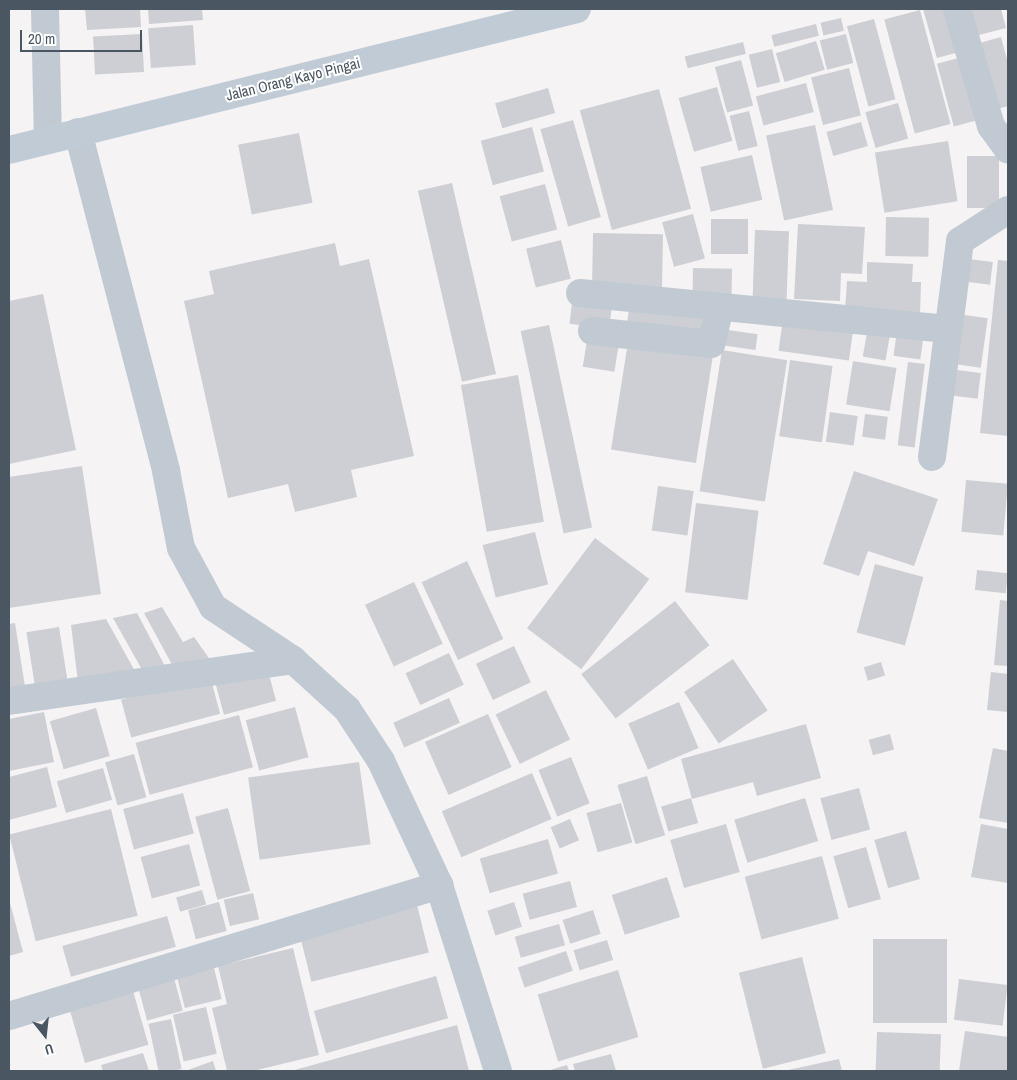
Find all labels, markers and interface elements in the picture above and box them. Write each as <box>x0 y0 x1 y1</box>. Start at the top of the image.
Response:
scale bar <box>22 20 145 52</box>
text: 20 m <box>28 28 55 49</box>
street label: Jalan Orang Kayo Pingai <box>224 54 362 104</box>
north arrow <box>20 1010 70 1060</box>
text: U <box>43 1040 56 1059</box>

